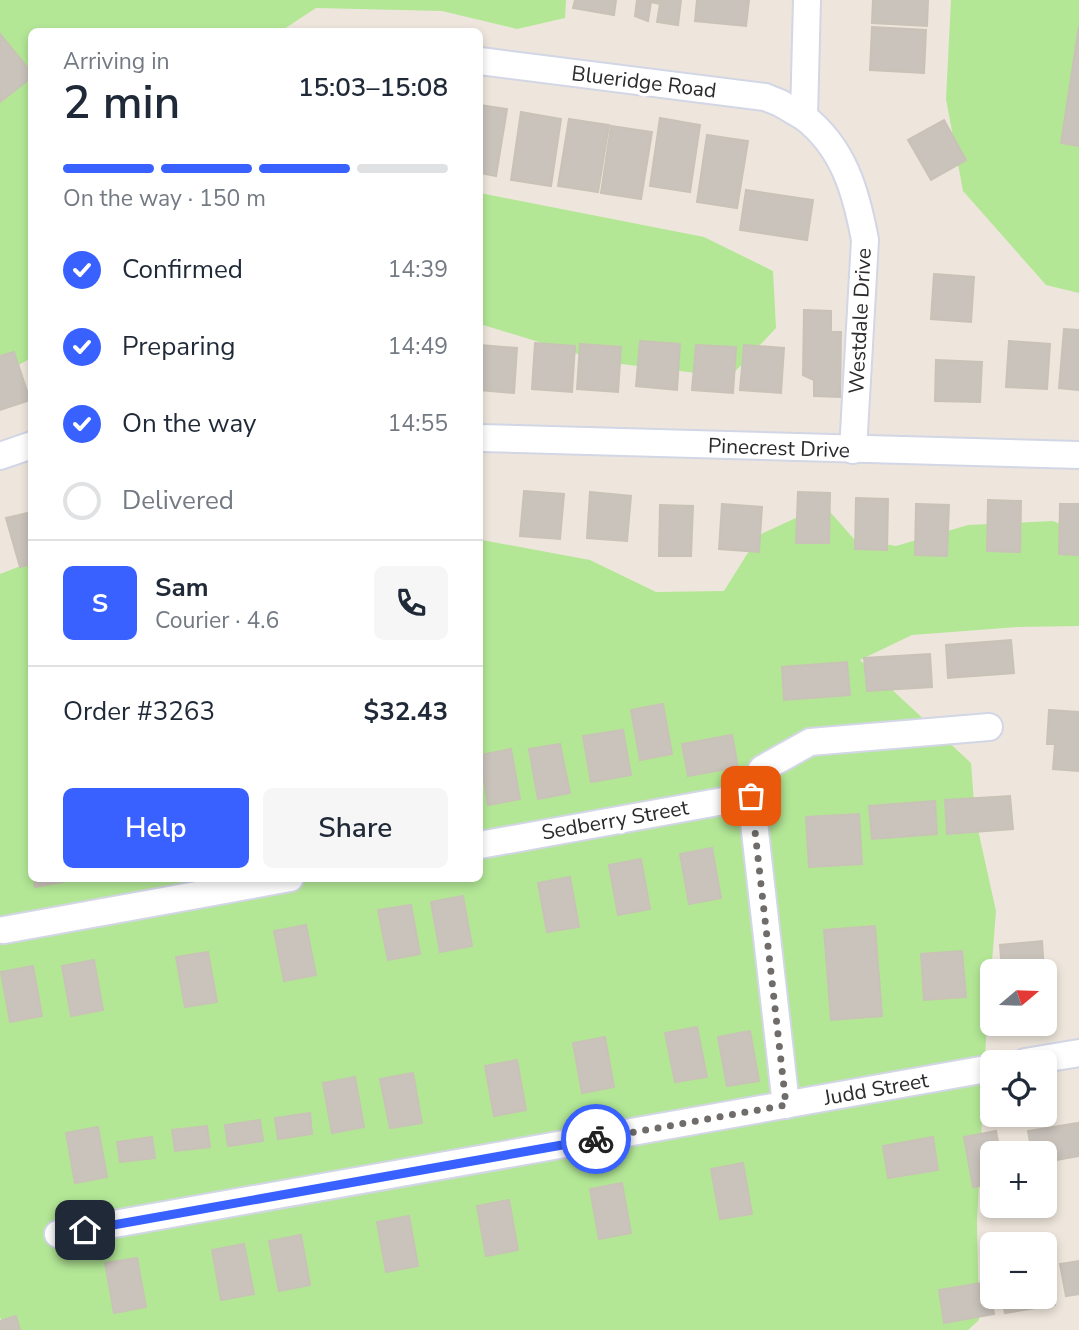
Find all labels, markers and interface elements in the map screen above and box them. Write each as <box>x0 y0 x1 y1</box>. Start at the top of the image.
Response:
text: Arriving in <box>63 46 170 77</box>
street label: Blueridge Road <box>570 59 718 105</box>
text: 15:03–15:08 <box>298 70 448 105</box>
text: 2 min <box>63 71 180 134</box>
text: On the way · 150 m <box>63 183 266 214</box>
street label: Westdale Drive <box>842 247 878 395</box>
icon: check <box>63 251 101 289</box>
text: Confirmed <box>122 252 243 287</box>
text: 14:39 <box>388 254 448 285</box>
icon: check <box>63 328 101 366</box>
text: Preparing <box>122 329 235 364</box>
text: 14:49 <box>388 331 448 362</box>
icon: check <box>63 405 101 443</box>
text: On the way <box>122 406 256 441</box>
text: 14:55 <box>388 408 448 439</box>
street label: Pinecrest Drive <box>708 432 850 464</box>
text: Delivered <box>122 483 234 518</box>
button: phone <box>374 566 448 640</box>
text: Sam <box>155 570 208 605</box>
text: S <box>92 586 108 621</box>
text: Courier · 4.6 <box>155 605 279 636</box>
text: Order #3263 <box>63 694 215 729</box>
text: $32.43 <box>364 694 448 729</box>
pin <box>721 766 781 826</box>
icon: bag <box>732 777 770 815</box>
button: Help <box>63 788 249 868</box>
button: Share <box>263 788 448 868</box>
street label: Sedberry Street <box>539 793 691 847</box>
north arrow <box>980 959 1057 1036</box>
map controls <box>980 959 1057 1309</box>
button: locate <box>980 1050 1057 1127</box>
street label: Judd Street <box>821 1066 931 1112</box>
courier <box>561 1104 631 1174</box>
icon: bike <box>577 1120 615 1158</box>
button: + <box>980 1141 1057 1218</box>
pin <box>55 1200 115 1260</box>
icon: home <box>66 1211 104 1249</box>
button: − <box>980 1232 1057 1309</box>

